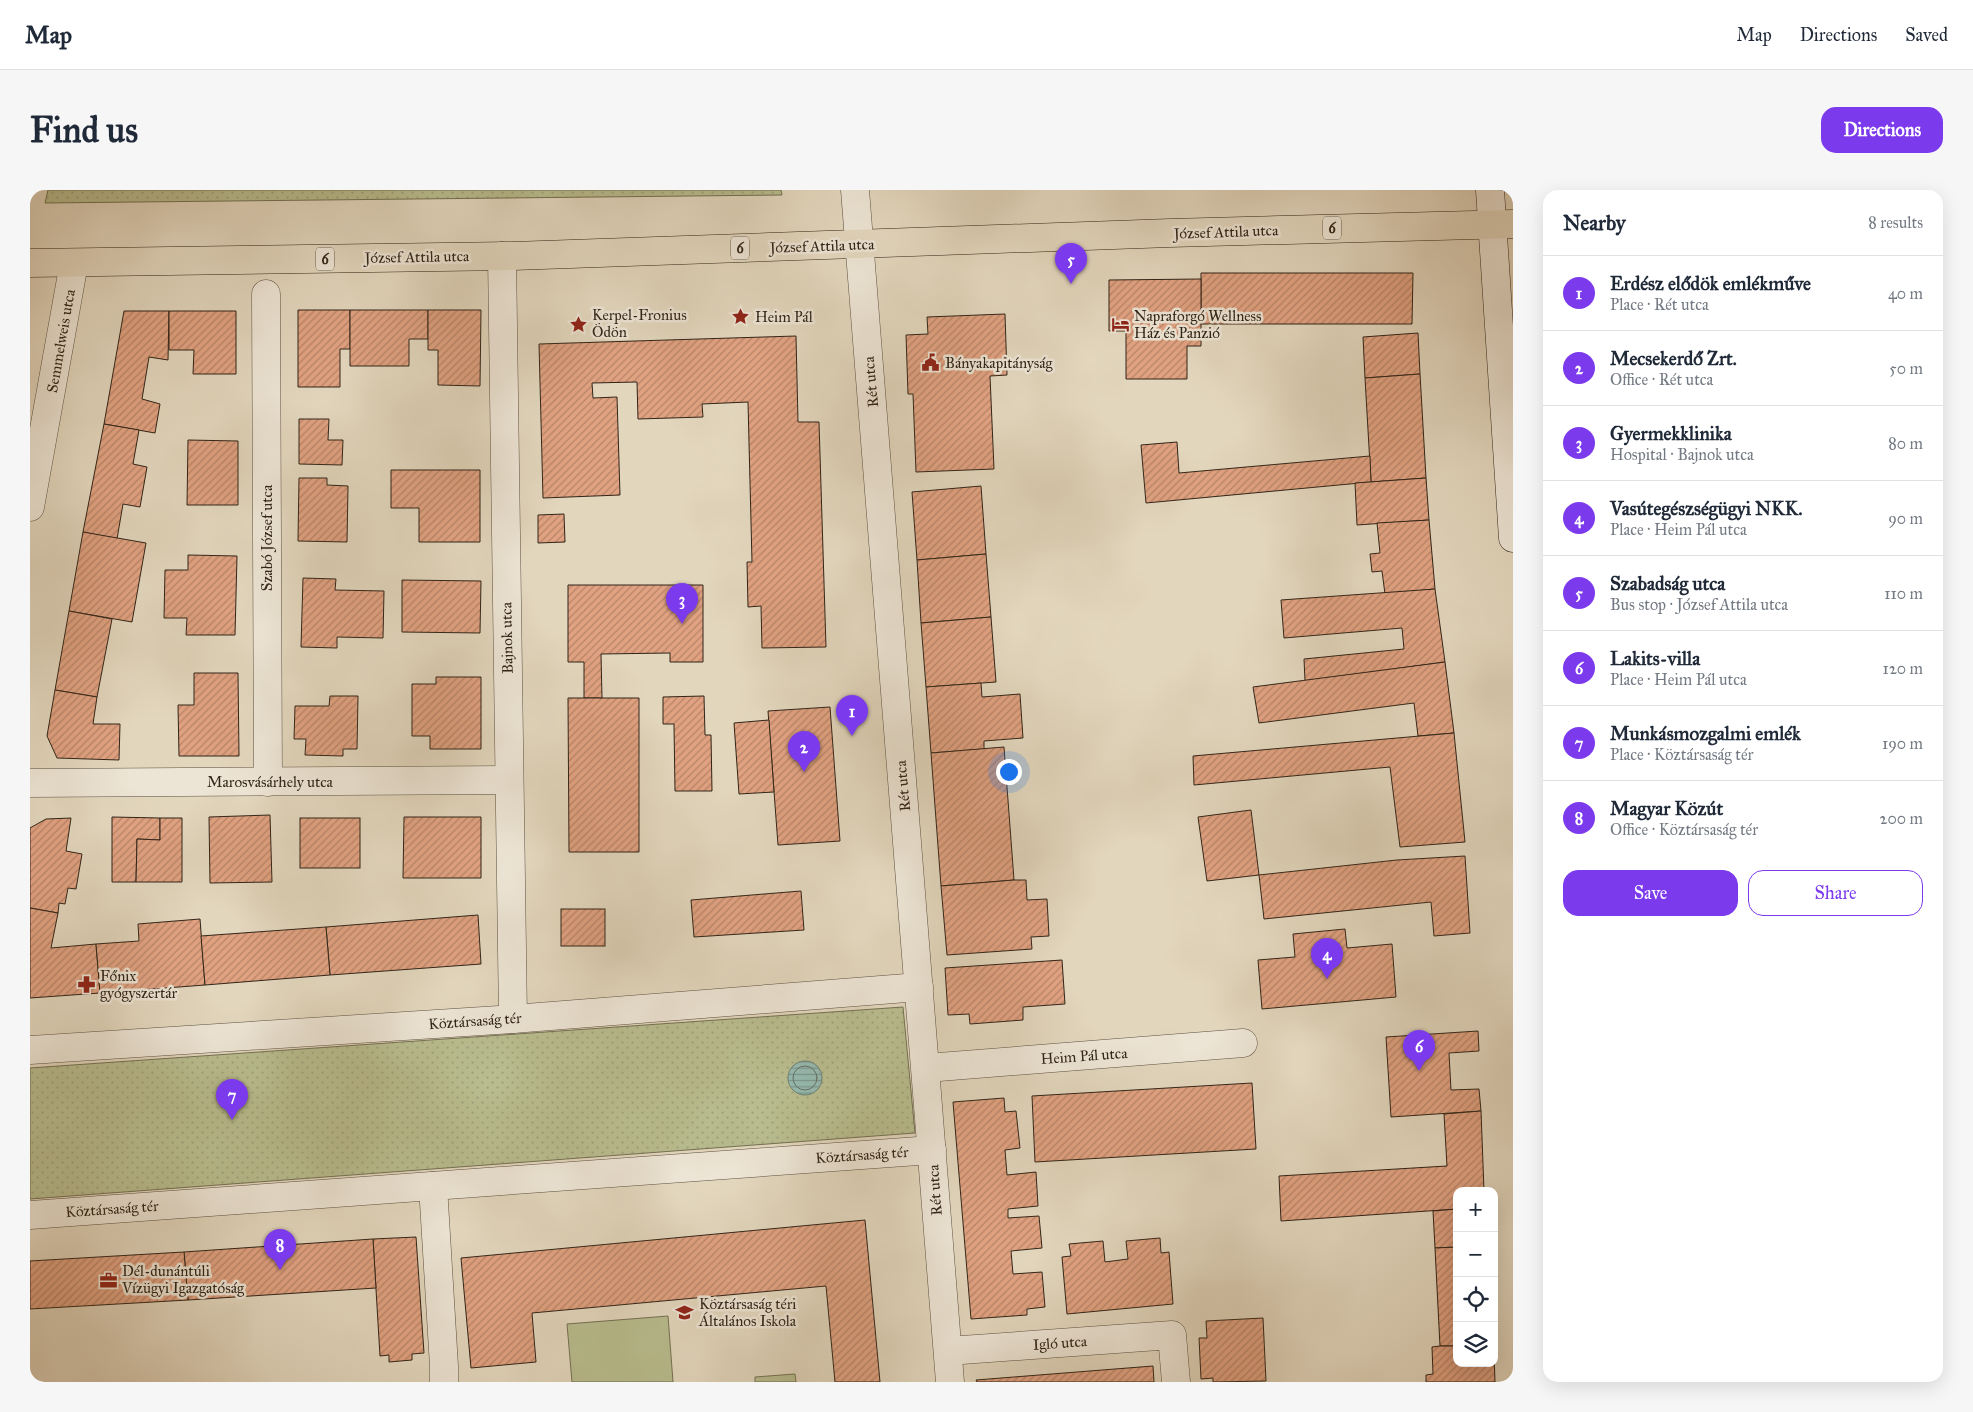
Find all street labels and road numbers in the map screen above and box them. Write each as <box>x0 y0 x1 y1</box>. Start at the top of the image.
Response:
road number: 6 <box>1323 216 1341 239</box>
street label: József Attila utca <box>1171 221 1279 244</box>
street label: József Attila utca <box>767 235 875 258</box>
road number: 6 <box>731 236 749 260</box>
street label: József Attila utca <box>363 247 470 268</box>
road number: 6 <box>316 248 334 270</box>
street label: Semmelweis utca <box>43 287 79 394</box>
street label: Rét utca <box>860 355 882 408</box>
street label: Szabó József utca <box>258 484 277 591</box>
street label: Bajnok utca <box>497 601 517 674</box>
street label: Rét utca <box>892 759 914 812</box>
street label: Marosvásárhely utca <box>207 773 334 791</box>
street label: Köztársaság tér <box>428 1009 523 1033</box>
street label: Heim Pál utca <box>1040 1044 1129 1068</box>
street label: Köztársaság tér <box>815 1143 910 1167</box>
street label: Rét utca <box>924 1163 946 1216</box>
street label: Köztársaság tér <box>65 1197 160 1221</box>
street label: Igló utca <box>1032 1332 1088 1354</box>

